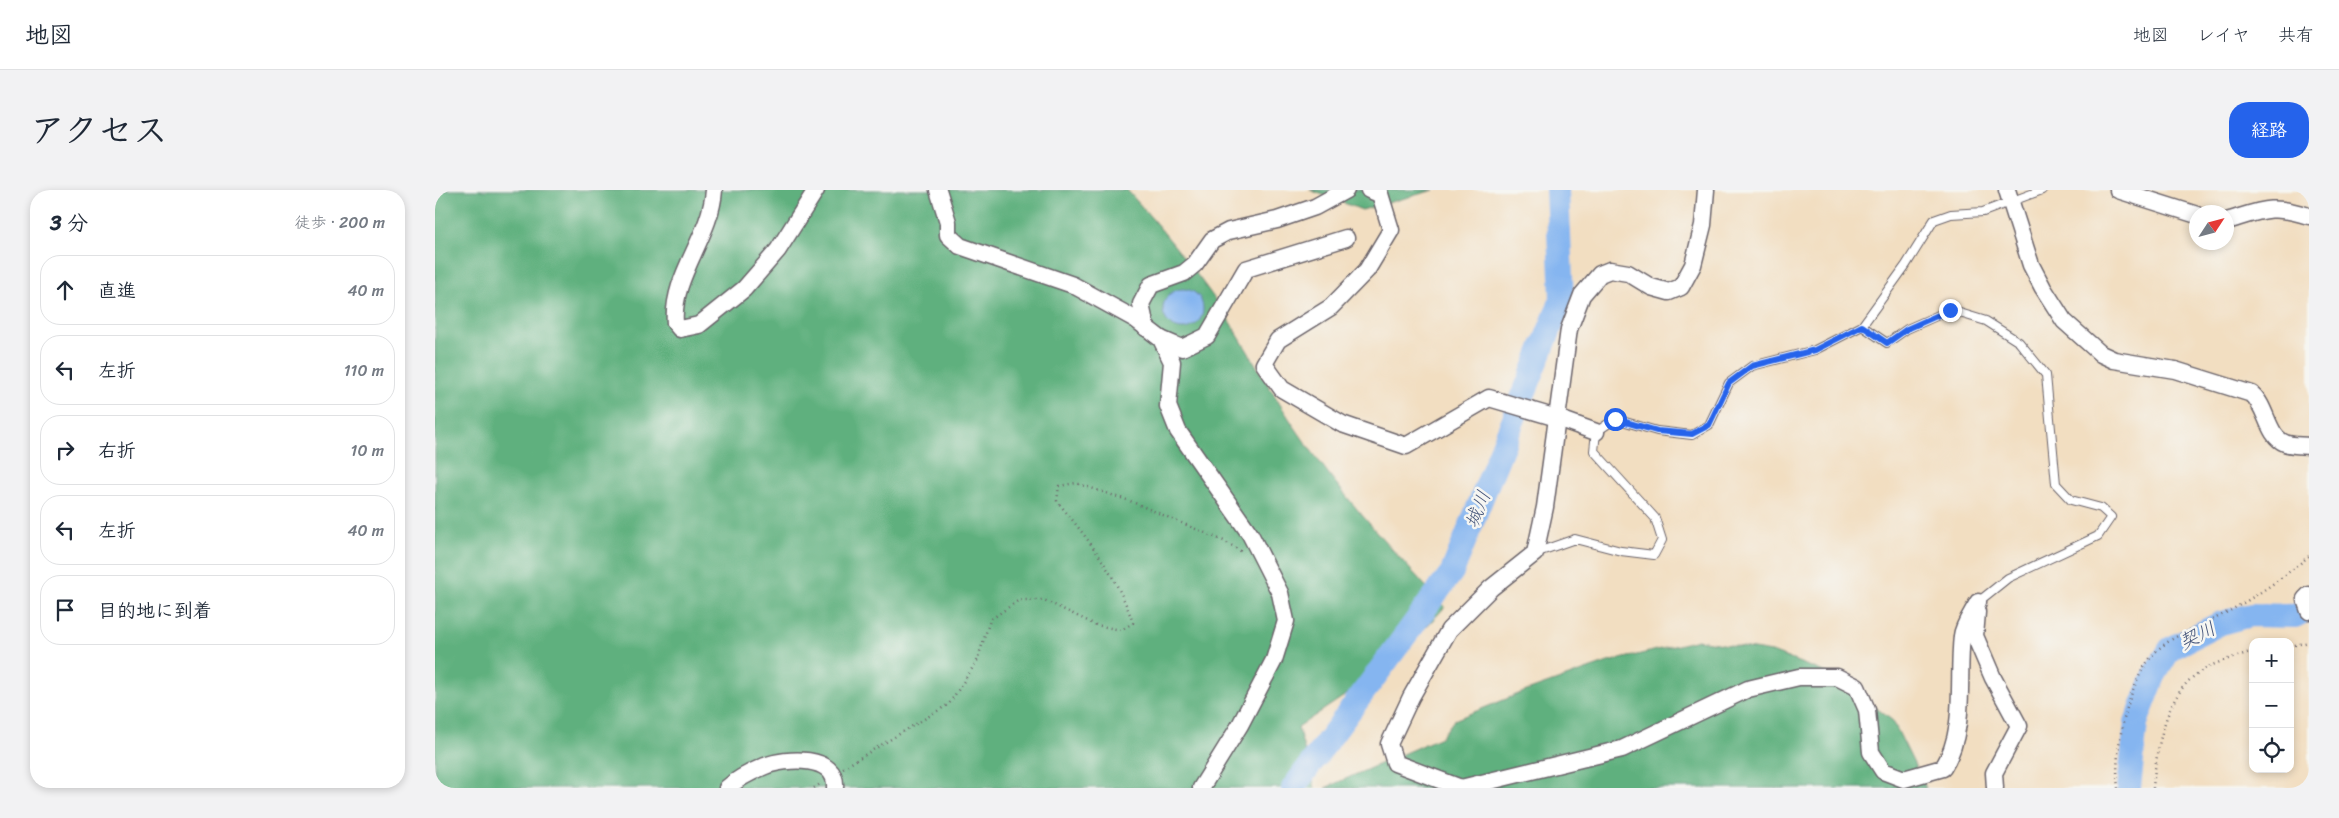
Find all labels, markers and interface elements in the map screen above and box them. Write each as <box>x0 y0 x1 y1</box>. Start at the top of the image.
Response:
text: 地図 <box>25 14 73 56</box>
text: 地図 <box>2133 19 2169 51</box>
text: レイヤ <box>2197 19 2250 51</box>
text: 共有 <box>2278 19 2314 51</box>
text: アクセス <box>30 99 168 161</box>
button: 経路 <box>2229 102 2309 158</box>
text: 3 分 <box>50 204 88 242</box>
north arrow <box>2189 205 2234 250</box>
text: 徒歩 · 200 m <box>294 208 385 237</box>
text: 直進 <box>98 274 136 307</box>
icon: ahead <box>51 276 79 304</box>
text: 40 m <box>347 276 384 305</box>
route end <box>1939 299 1962 322</box>
text: 左折 <box>98 354 136 387</box>
icon: left <box>51 356 79 384</box>
text: 110 m <box>344 356 384 385</box>
route start <box>1604 408 1627 431</box>
text: 右折 <box>98 434 136 467</box>
icon: right <box>51 436 79 464</box>
text: 10 m <box>351 436 384 465</box>
water label: 城川 <box>1455 485 1500 533</box>
text: 左折 <box>98 514 136 547</box>
icon: left <box>51 516 79 544</box>
text: 40 m <box>347 516 384 545</box>
text: 目的地に到着 <box>98 594 212 627</box>
icon: arrive <box>51 596 79 624</box>
water label: 契川 <box>2173 612 2222 659</box>
map controls <box>2249 638 2294 773</box>
button: + <box>2249 638 2294 683</box>
button: − <box>2249 683 2294 728</box>
button: locate <box>2249 728 2294 773</box>

